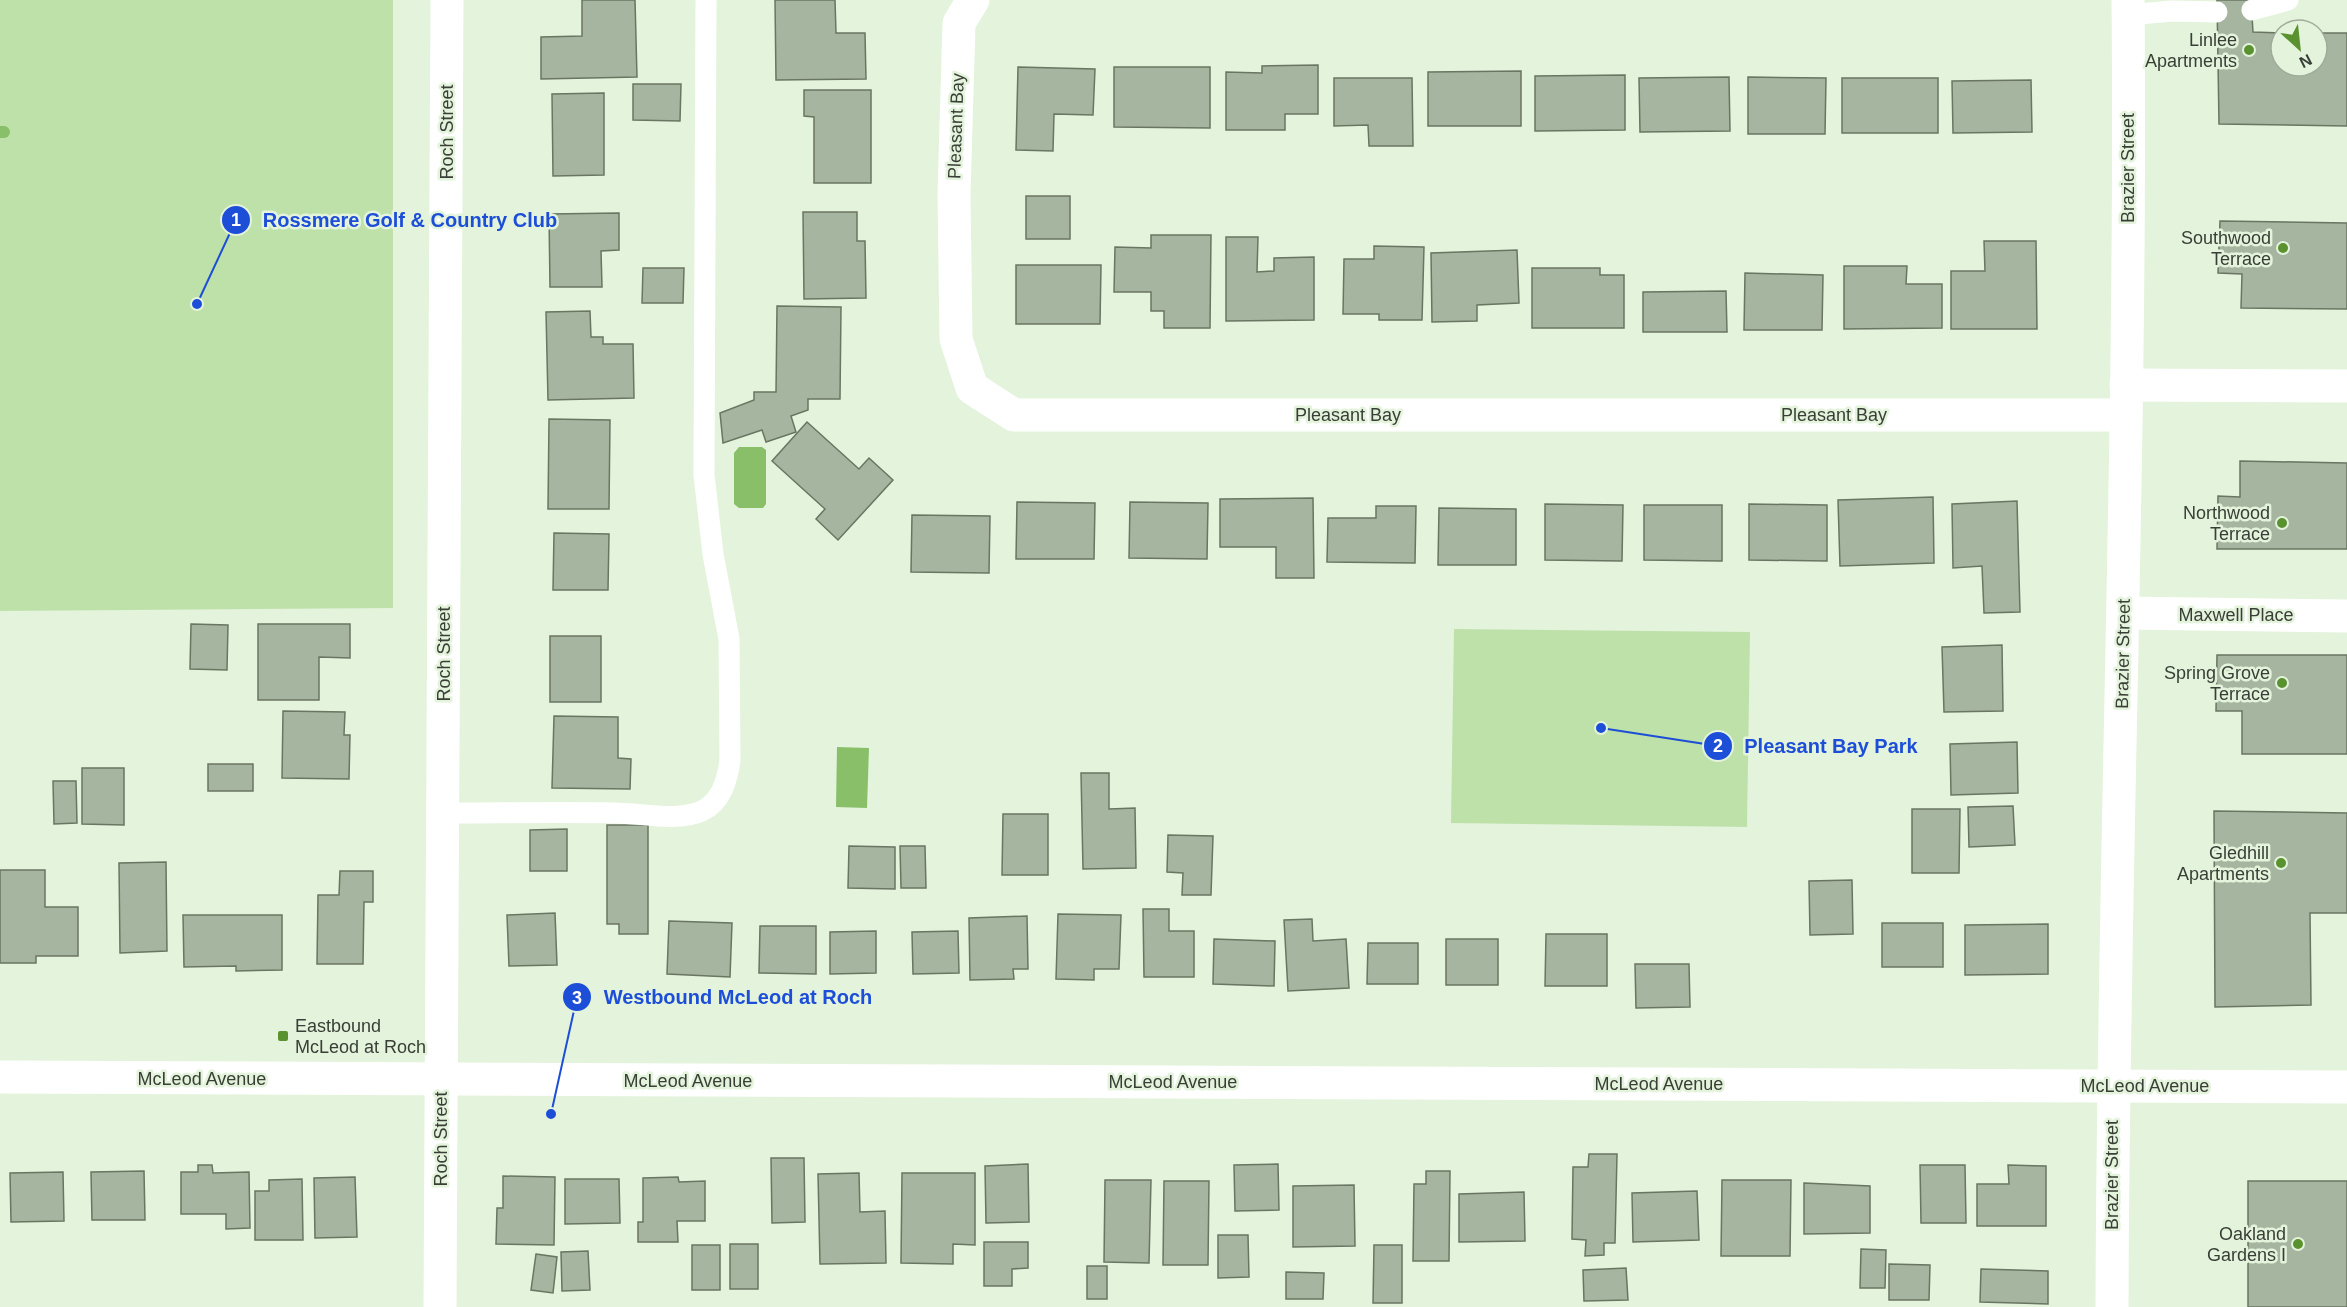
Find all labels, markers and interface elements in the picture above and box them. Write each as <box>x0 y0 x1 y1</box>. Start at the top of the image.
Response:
north arrow <box>2269 18 2329 78</box>
place label: Linlee Apartments <box>2145 30 2237 71</box>
marker: Linlee Apartments <box>2242 43 2256 57</box>
text: N <box>2297 51 2315 71</box>
street label: Pleasant Bay <box>944 73 968 179</box>
street label: Roch Street <box>437 84 457 180</box>
street label: Brazier Street <box>2118 113 2138 223</box>
callout: Rossmere Golf & Country Club <box>221 201 569 239</box>
text: Rossmere Golf & Country Club <box>263 209 557 231</box>
text: 1 <box>231 210 241 230</box>
place label: Southwood Terrace <box>2181 228 2271 269</box>
marker: Southwood Terrace <box>2276 241 2290 255</box>
street label: Pleasant Bay <box>1295 405 1401 425</box>
street label: Pleasant Bay <box>1781 405 1887 425</box>
place label: Northwood Terrace <box>2183 503 2270 544</box>
marker: Northwood Terrace <box>2275 516 2289 530</box>
street label: Brazier Street <box>2112 599 2134 709</box>
street label: Maxwell Place <box>2178 605 2294 625</box>
street label: Roch Street <box>434 606 454 702</box>
place label: Spring Grove Terrace <box>2164 663 2270 704</box>
marker: Spring Grove Terrace <box>2275 676 2289 690</box>
callout: Pleasant Bay Park <box>1703 727 1930 765</box>
text: Pleasant Bay Park <box>1744 735 1919 757</box>
text: 2 <box>1713 736 1723 756</box>
place label: Gledhill Apartments <box>2177 843 2269 884</box>
marker: Gledhill Apartments <box>2274 856 2288 870</box>
callout: Westbound McLeod at Roch <box>562 978 884 1016</box>
text: Westbound McLeod at Roch <box>604 986 872 1008</box>
text: 3 <box>572 988 582 1008</box>
place label: Eastbound McLeod at Roch <box>295 1016 426 1057</box>
marker: Eastbound McLeod at Roch <box>276 1029 290 1043</box>
street label: McLeod Avenue <box>138 1069 266 1089</box>
street label: McLeod Avenue <box>624 1071 752 1091</box>
street label: McLeod Avenue <box>1109 1072 1237 1092</box>
street label: McLeod Avenue <box>1595 1074 1723 1094</box>
street label: McLeod Avenue <box>2081 1076 2209 1096</box>
street label: Roch Street <box>431 1091 451 1187</box>
street label: Brazier Street <box>2102 1120 2122 1230</box>
place label: Oakland Gardens I <box>2207 1224 2286 1265</box>
marker: Oakland Gardens I <box>2291 1237 2305 1251</box>

